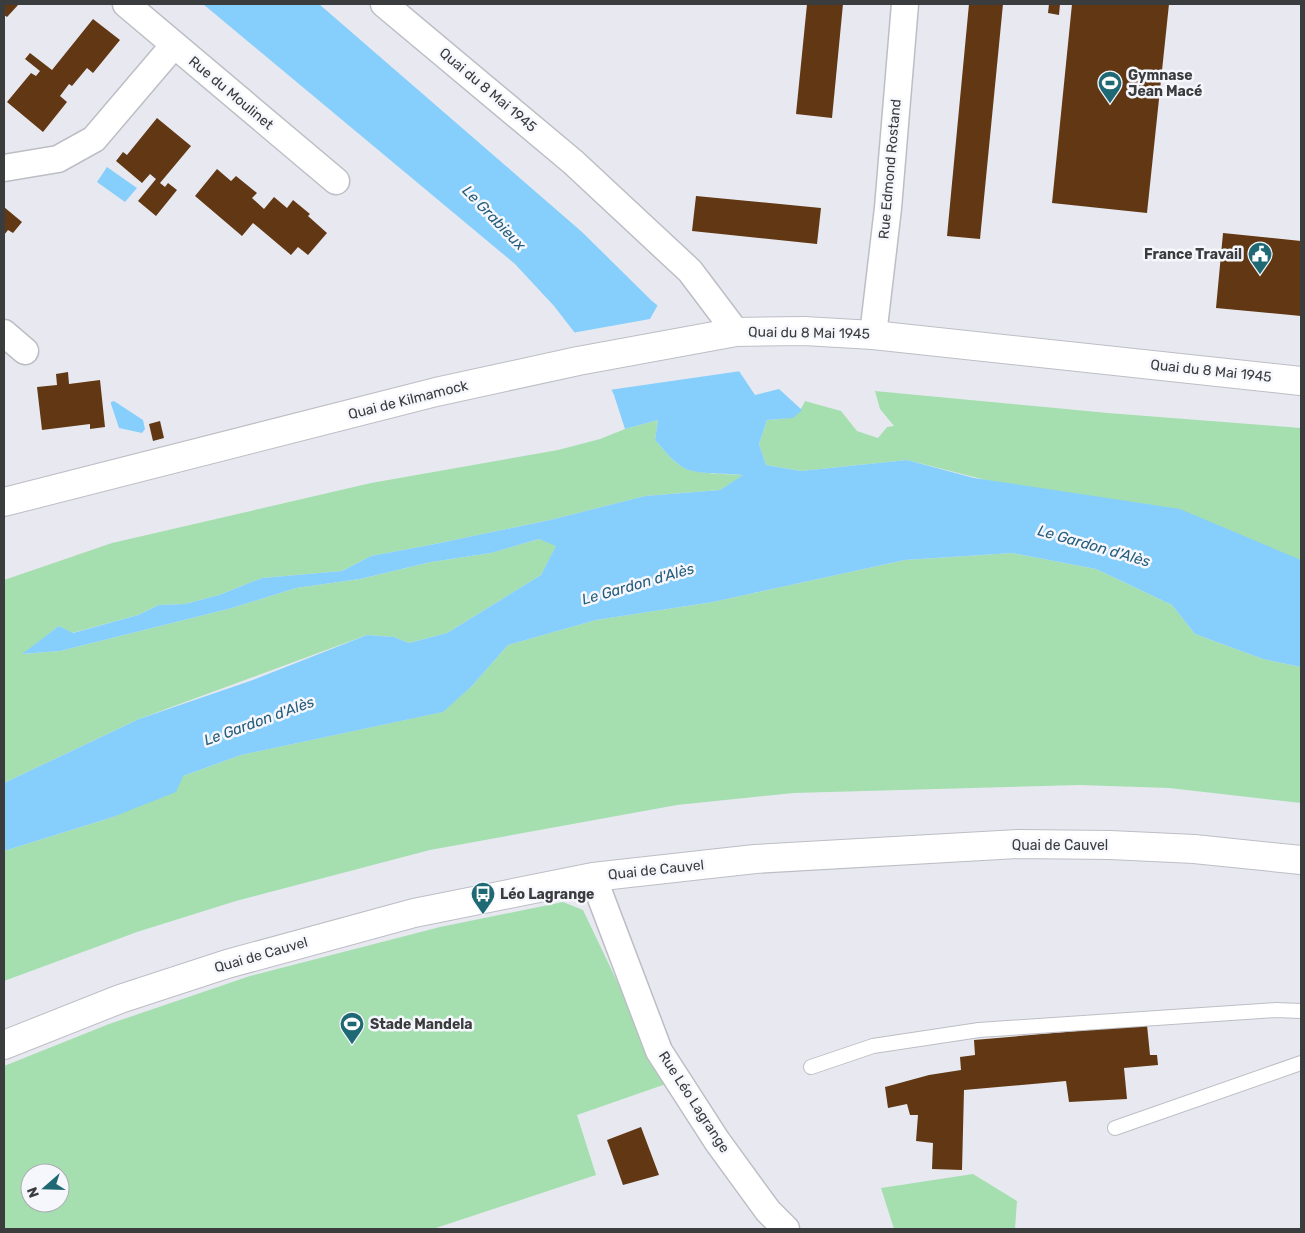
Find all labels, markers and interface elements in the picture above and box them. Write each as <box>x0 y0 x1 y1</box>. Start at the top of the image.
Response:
street label: Quai du 8 Mai 1945 <box>436 44 540 136</box>
street label: Rue du Moulinet <box>185 53 277 134</box>
place label: Gymnase Jean Macé <box>1128 67 1202 100</box>
sports icon: Gymnase Jean Macé <box>1097 70 1123 104</box>
street label: Rue Edmond Rostand <box>875 98 905 240</box>
water label: Le Grabieux <box>459 182 530 255</box>
public building icon: France Travail <box>1247 241 1273 275</box>
place label: France Travail <box>1144 246 1242 263</box>
street label: Quai du 8 Mai 1945 <box>748 323 870 343</box>
street label: Quai du 8 Mai 1945 <box>1150 356 1272 386</box>
street label: Quai de Kilmamock <box>346 377 470 423</box>
water label: Le Gardon d'Alès <box>1036 521 1153 571</box>
water label: Le Gardon d'Alès <box>580 559 697 609</box>
water label: Le Gardon d'Alès <box>201 693 317 749</box>
street label: Quai de Cauvel <box>1012 837 1108 854</box>
street label: Quai de Cauvel <box>607 857 705 883</box>
bus stop icon: Léo Lagrange <box>470 881 496 915</box>
place label: Léo Lagrange <box>500 886 594 903</box>
street label: Quai de Cauvel <box>212 934 310 976</box>
sports icon: Stade Mandela <box>339 1011 365 1045</box>
place label: Stade Mandela <box>370 1016 472 1033</box>
street label: Rue Léo Lagrange <box>655 1048 733 1156</box>
north arrow <box>20 1163 70 1213</box>
text: N <box>24 1185 43 1200</box>

